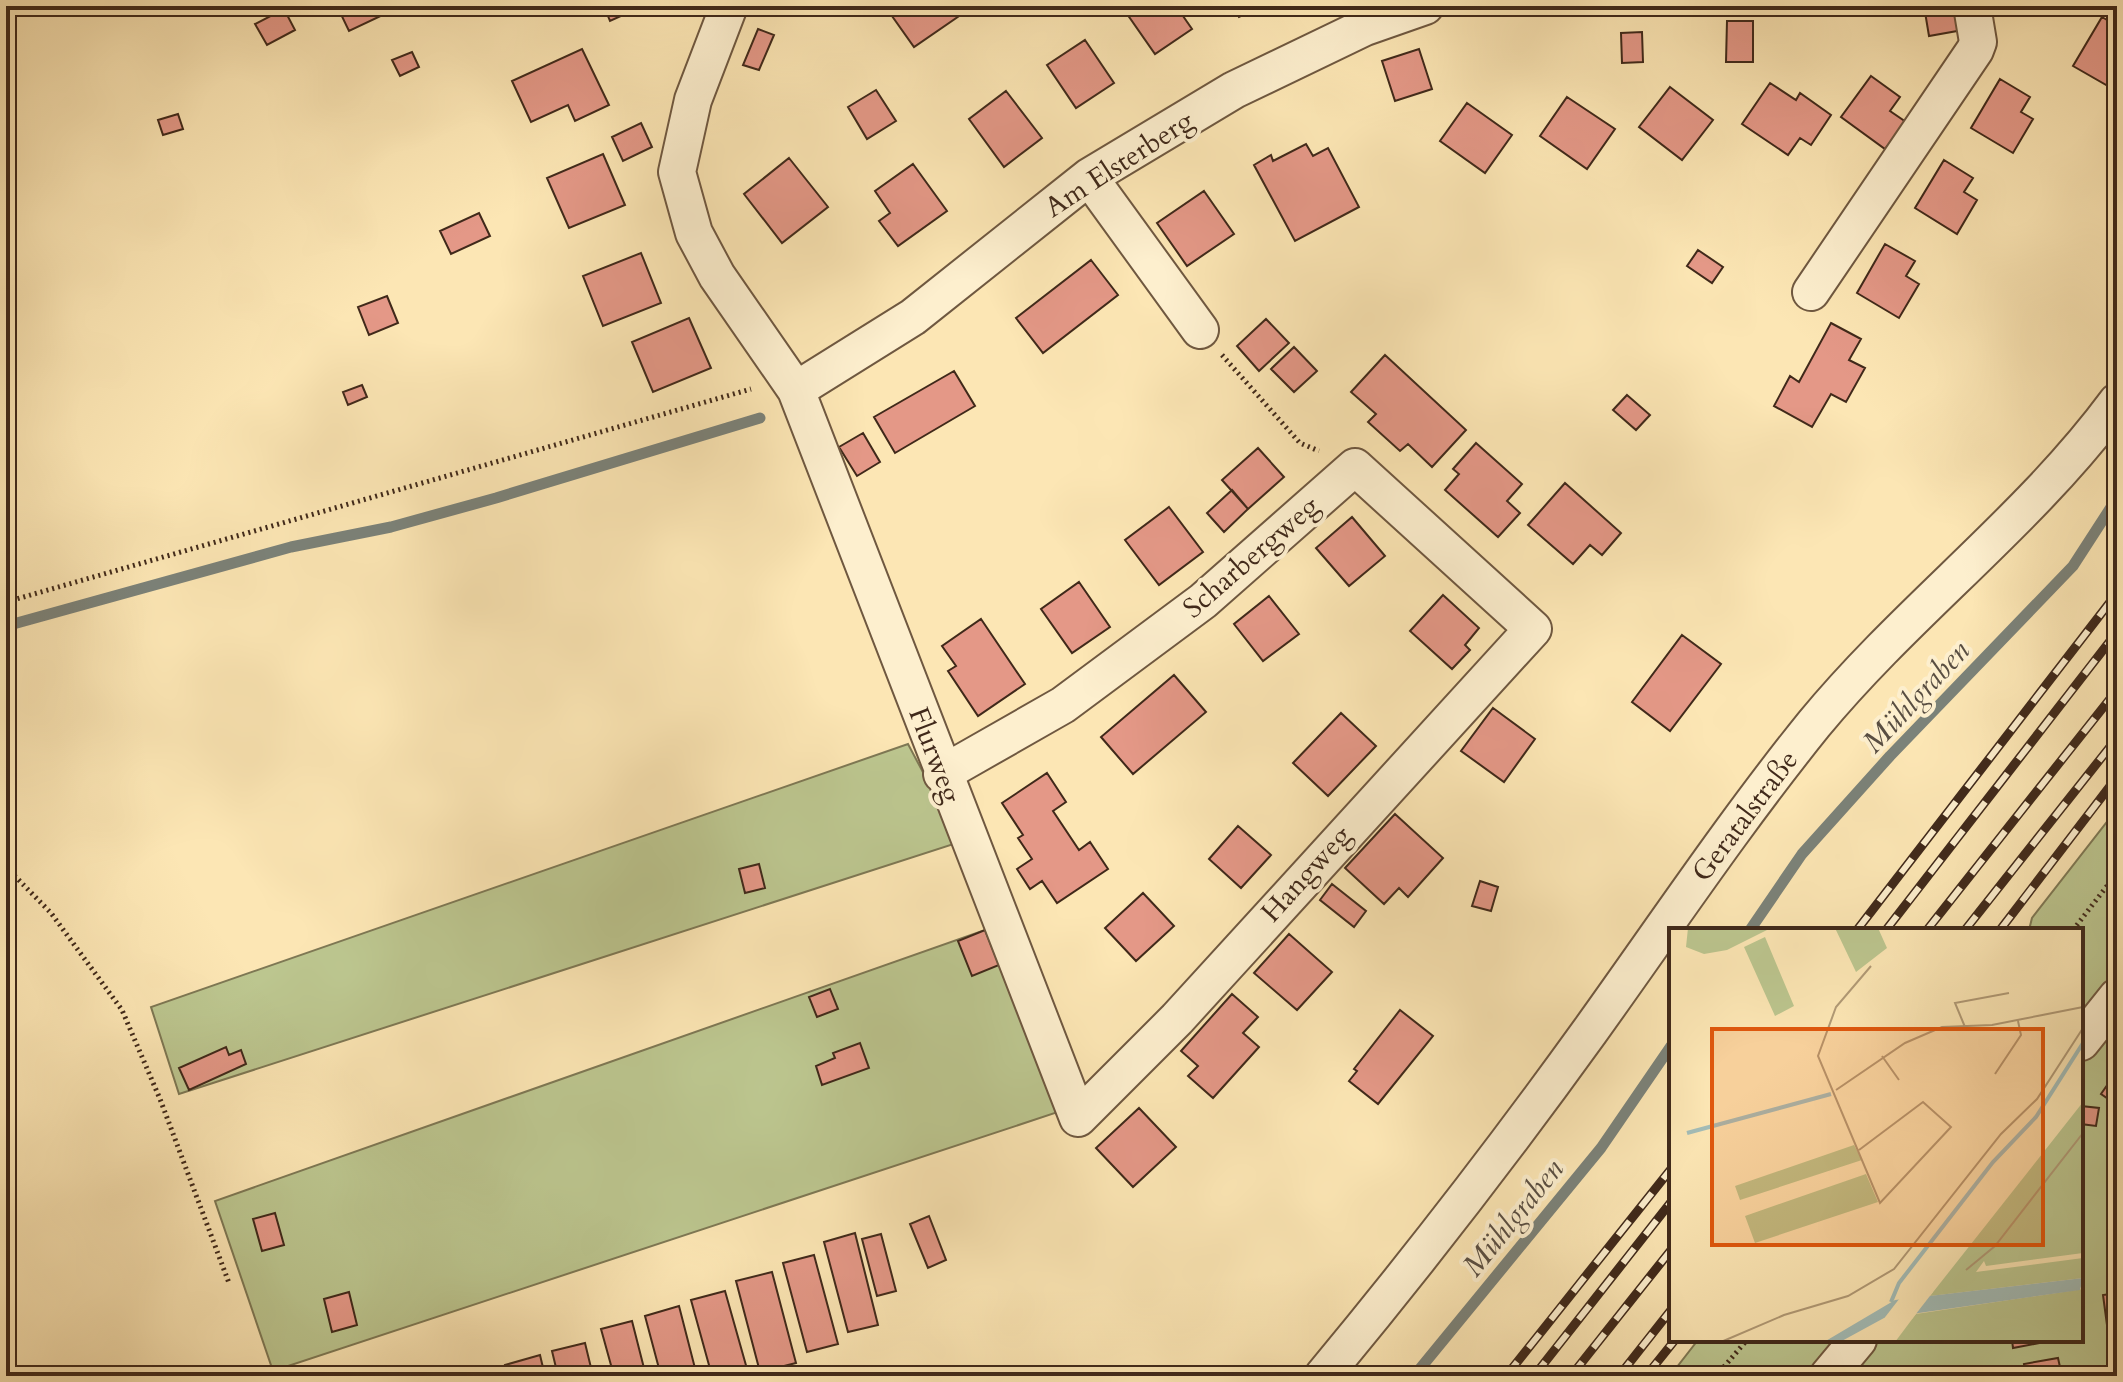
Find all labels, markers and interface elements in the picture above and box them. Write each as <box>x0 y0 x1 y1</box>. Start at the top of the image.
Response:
street label: Am Elsterberg <box>1037 102 1201 226</box>
street label: Scharbergweg <box>1175 487 1327 627</box>
water label: Mühlgraben <box>1853 631 1979 762</box>
street label: Flurweg <box>899 702 971 809</box>
street label: Geratalstraße <box>1683 743 1807 889</box>
street label: Hangweg <box>1252 817 1360 931</box>
inset map <box>1669 928 2083 1342</box>
water label: Mühlgraben <box>1453 1150 1573 1285</box>

